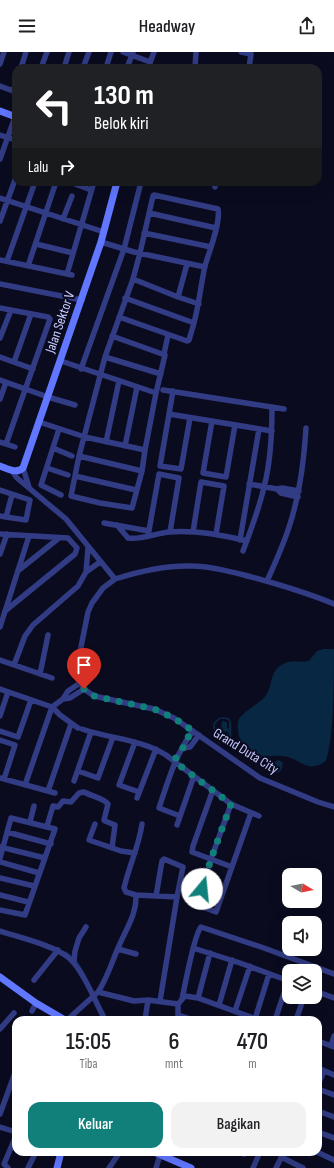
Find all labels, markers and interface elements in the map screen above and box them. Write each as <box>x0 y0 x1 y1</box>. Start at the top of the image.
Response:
icon: menu <box>16 15 38 37</box>
icon: share <box>296 15 318 37</box>
text: Headway <box>139 16 195 37</box>
text: 130 m <box>94 79 154 112</box>
icon: left <box>28 80 80 132</box>
text: Belok kiri <box>94 113 149 134</box>
icon: right <box>56 156 78 178</box>
text: Lalu <box>28 158 48 177</box>
street label: Jalan Sektor V <box>41 288 79 356</box>
pin <box>67 648 101 689</box>
icon: arrive <box>73 654 95 676</box>
street label: Grand Duta City <box>210 724 282 778</box>
position arrow <box>181 868 223 910</box>
north arrow <box>282 868 322 908</box>
map controls <box>282 868 322 1004</box>
button: sound <box>282 916 322 956</box>
button: layers <box>282 964 322 1004</box>
text: 15:05 <box>66 1027 111 1056</box>
text: 6 <box>168 1027 179 1056</box>
text: 470 <box>237 1027 268 1056</box>
text: Tiba <box>79 1056 98 1072</box>
text: mnt <box>165 1056 183 1072</box>
text: m <box>248 1056 257 1072</box>
button: Keluar <box>28 1102 163 1148</box>
button: Bagikan <box>171 1102 306 1148</box>

